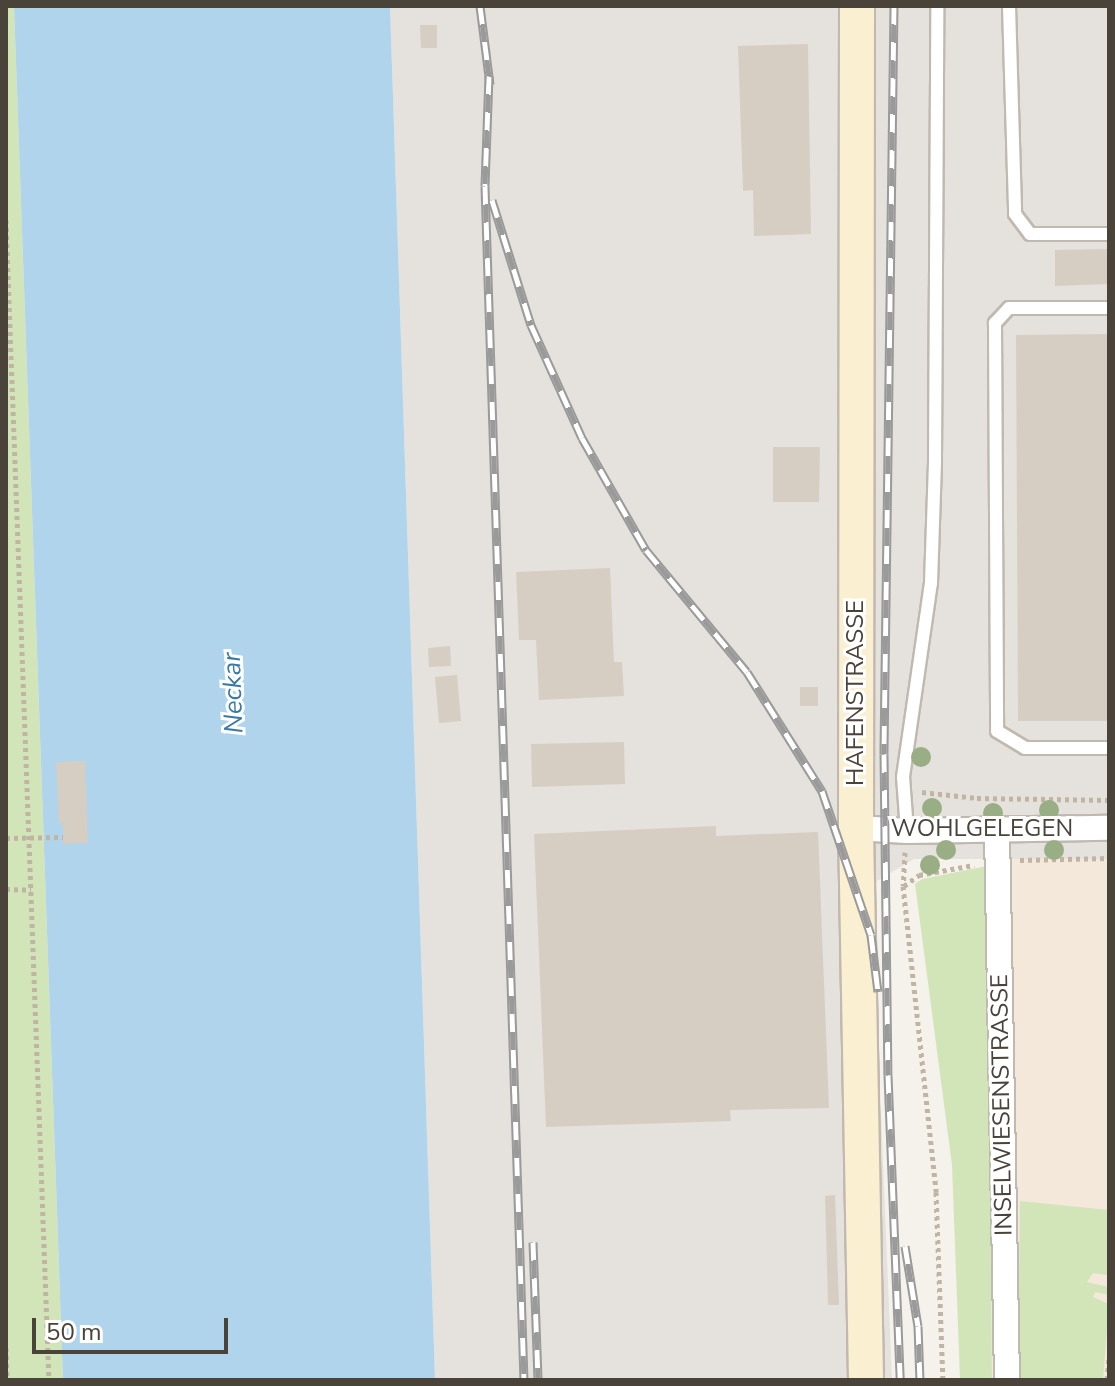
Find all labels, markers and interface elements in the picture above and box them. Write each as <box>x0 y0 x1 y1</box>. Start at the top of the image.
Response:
street label: HAFENSTRASSE <box>842 600 870 786</box>
water label: Neckar <box>216 652 250 734</box>
street label: WOHLGELEGEN <box>891 815 1073 843</box>
street label: INSELWIESENSTRASSE <box>985 974 1019 1236</box>
scale bar <box>36 1302 232 1352</box>
text: 50 m <box>46 1316 102 1348</box>

